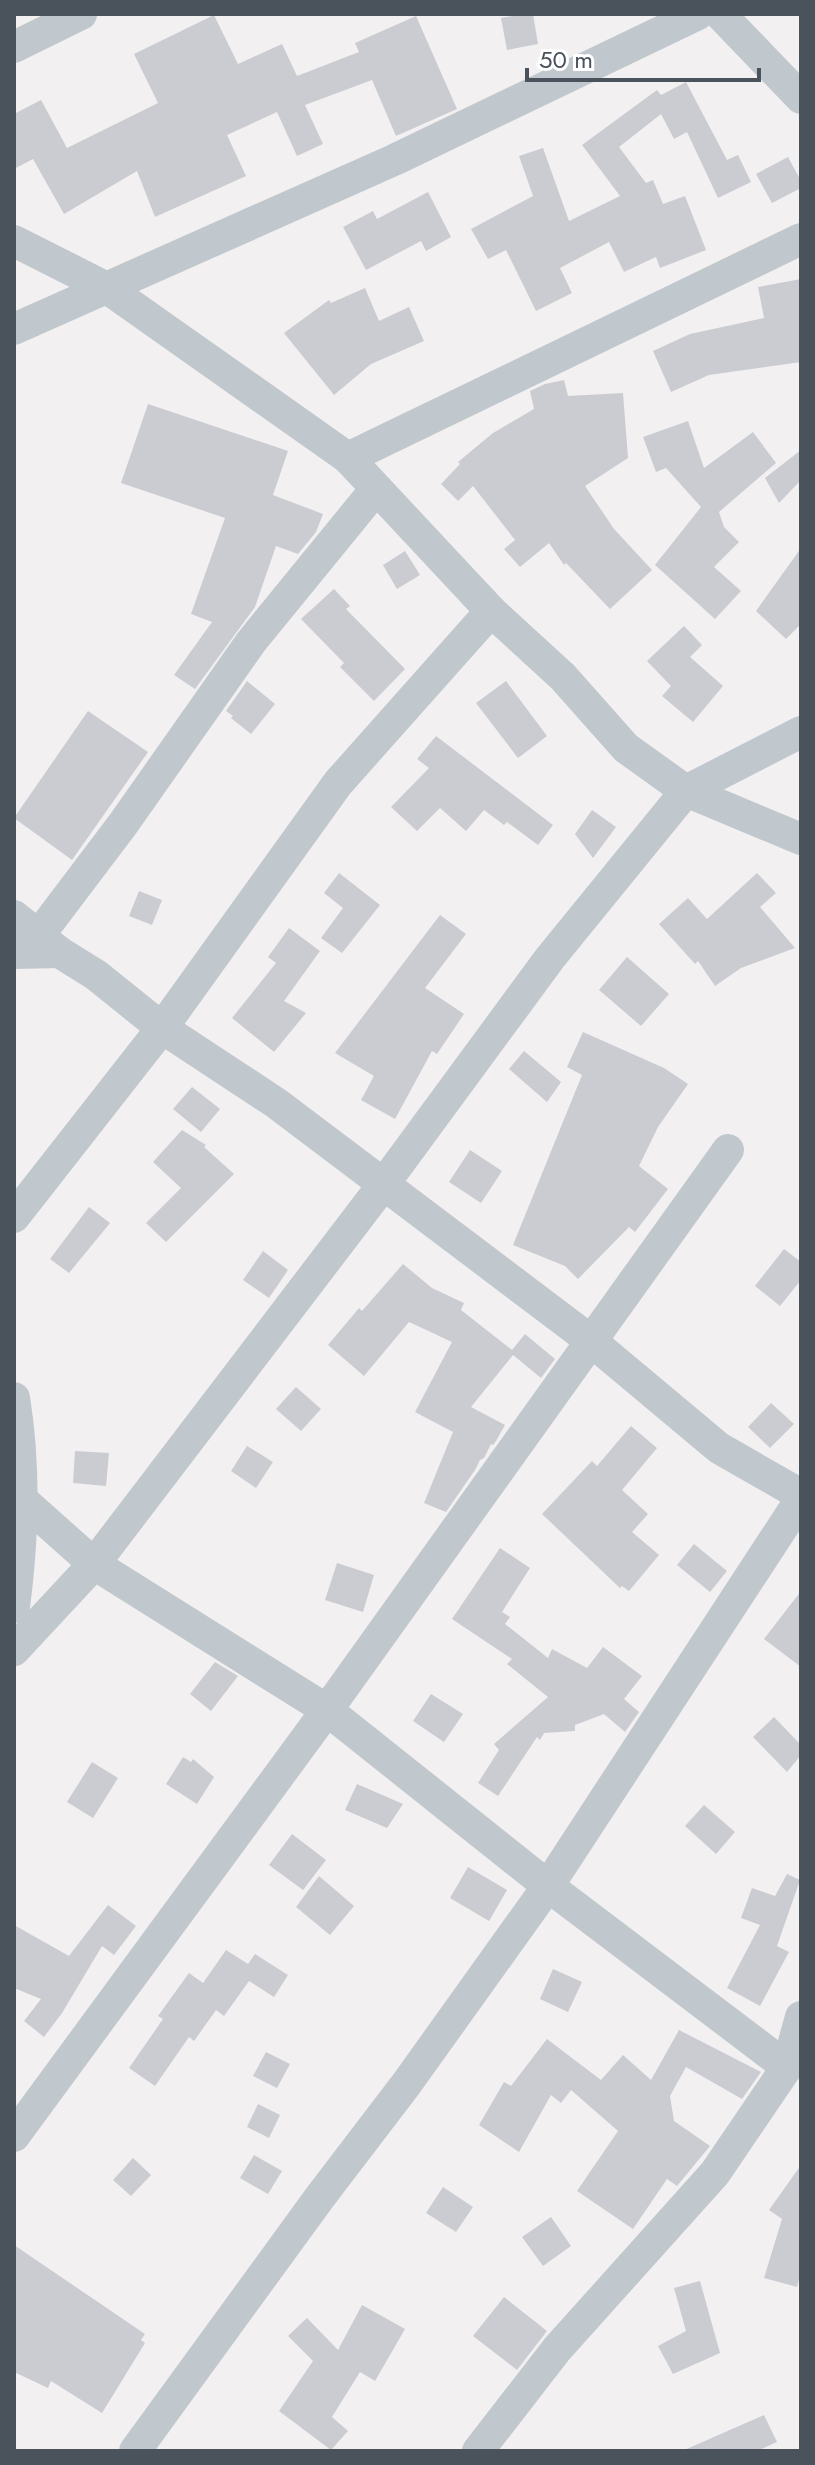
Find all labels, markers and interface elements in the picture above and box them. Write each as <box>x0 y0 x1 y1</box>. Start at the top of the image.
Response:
scale bar <box>527 32 759 82</box>
text: 50 m <box>539 42 593 77</box>

